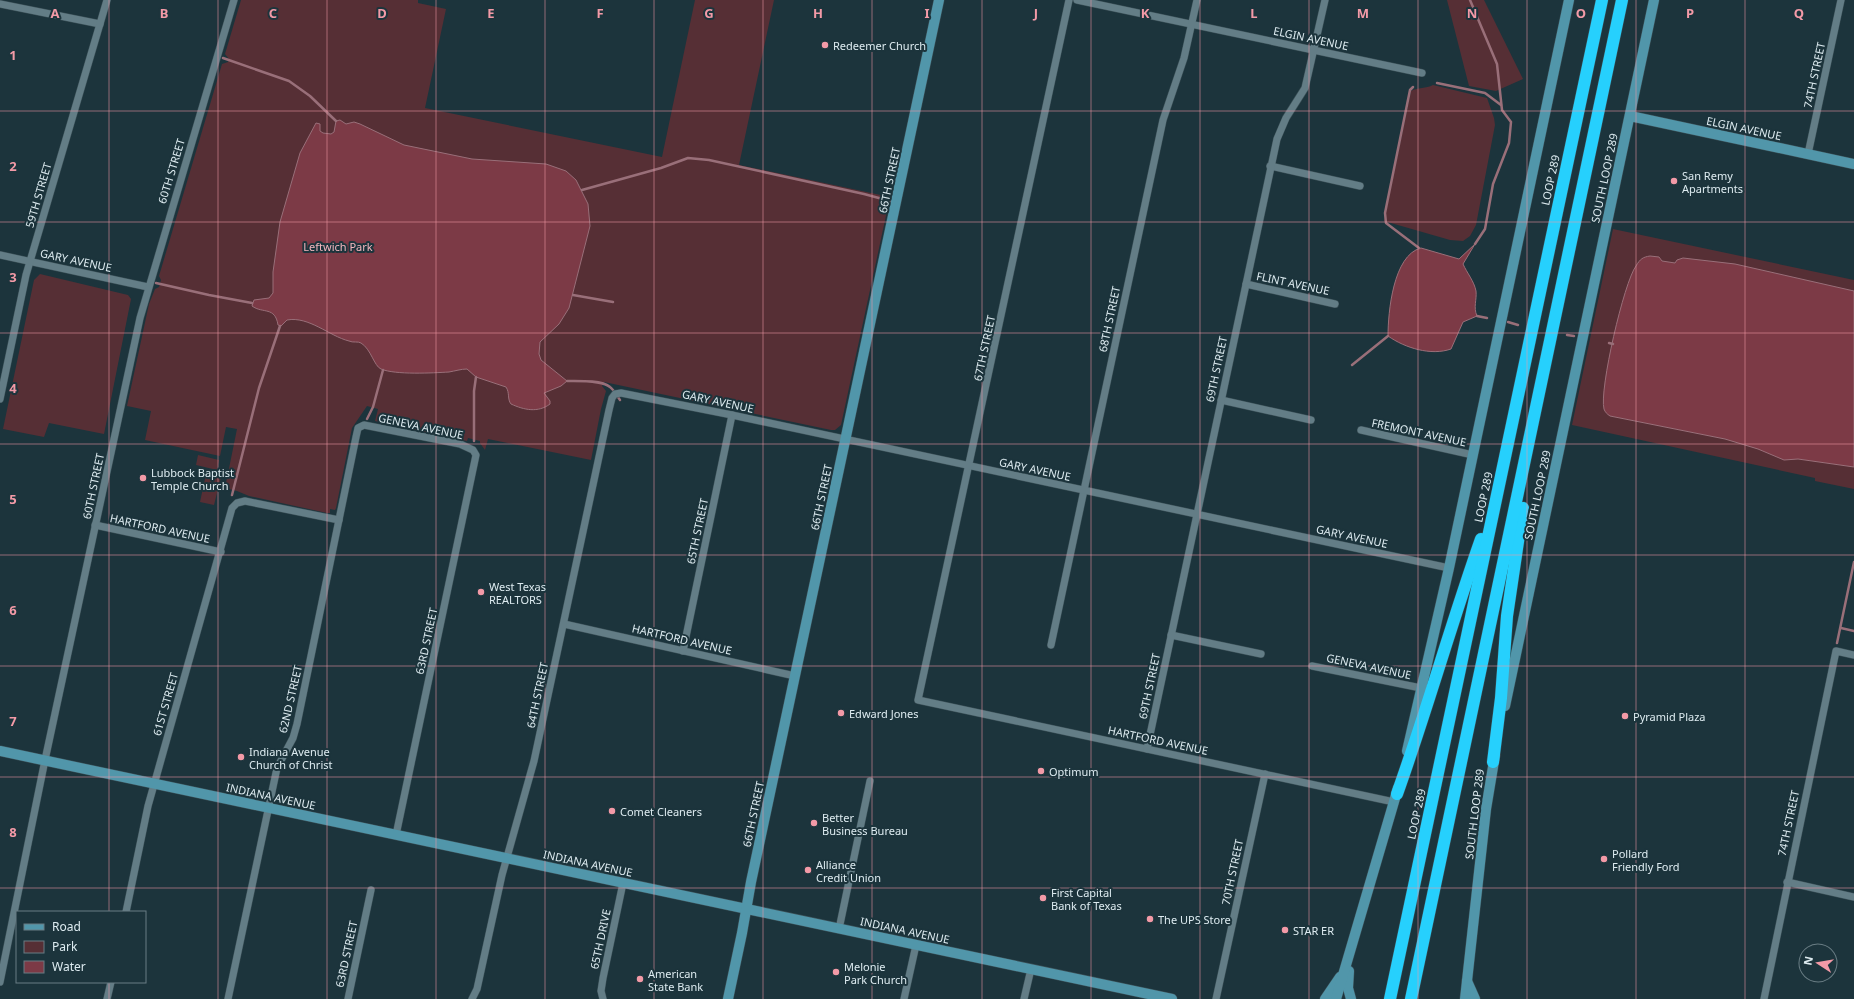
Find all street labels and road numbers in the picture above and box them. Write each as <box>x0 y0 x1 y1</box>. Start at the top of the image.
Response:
street label: ELGIN AVENUE <box>1272 23 1350 53</box>
street label: 74TH STREET <box>1800 41 1828 109</box>
street label: ELGIN AVENUE <box>1705 113 1783 143</box>
street label: SOUTH LOOP 289 <box>1587 132 1621 224</box>
street label: 60TH STREET <box>154 137 188 205</box>
street label: 66TH STREET <box>875 146 903 214</box>
street label: LOOP 289 <box>1537 153 1563 207</box>
street label: 59TH STREET <box>22 161 54 229</box>
street label: GARY AVENUE <box>39 245 113 275</box>
street label: FLINT AVENUE <box>1255 268 1331 298</box>
street label: 68TH STREET <box>1095 285 1123 353</box>
street label: 67TH STREET <box>970 314 998 382</box>
street label: 69TH STREET <box>1202 335 1230 403</box>
street label: GARY AVENUE <box>681 386 755 416</box>
street label: GENEVA AVENUE <box>377 410 465 442</box>
street label: FREMONT AVENUE <box>1370 415 1468 449</box>
street label: SOUTH LOOP 289 <box>1520 449 1554 541</box>
street label: 60TH STREET <box>79 452 107 520</box>
street label: GARY AVENUE <box>998 454 1072 484</box>
street label: 66TH STREET <box>807 463 835 531</box>
street label: LOOP 289 <box>1470 470 1496 524</box>
street label: 65TH STREET <box>683 497 711 565</box>
street label: HARTFORD AVENUE <box>109 510 211 546</box>
street label: GARY AVENUE <box>1315 521 1389 551</box>
street label: 63RD STREET <box>412 606 440 676</box>
street label: HARTFORD AVENUE <box>631 620 733 658</box>
street label: GENEVA AVENUE <box>1325 650 1413 682</box>
street label: 69TH STREET <box>1135 652 1163 720</box>
street label: 64TH STREET <box>523 661 551 729</box>
street label: 62ND STREET <box>275 664 305 734</box>
street label: 61ST STREET <box>149 671 181 737</box>
street label: HARTFORD AVENUE <box>1107 722 1209 758</box>
street label: SOUTH LOOP 289 <box>1461 768 1487 860</box>
street label: INDIANA AVENUE <box>225 779 317 813</box>
street label: 66TH STREET <box>739 780 767 848</box>
street label: LOOP 289 <box>1403 787 1429 841</box>
street label: 74TH STREET <box>1774 789 1802 857</box>
street label: 70TH STREET <box>1218 838 1246 906</box>
street label: INDIANA AVENUE <box>542 846 634 880</box>
street label: 65TH DRIVE <box>586 908 614 970</box>
street label: INDIANA AVENUE <box>859 913 951 947</box>
street label: 63RD STREET <box>332 919 360 989</box>

